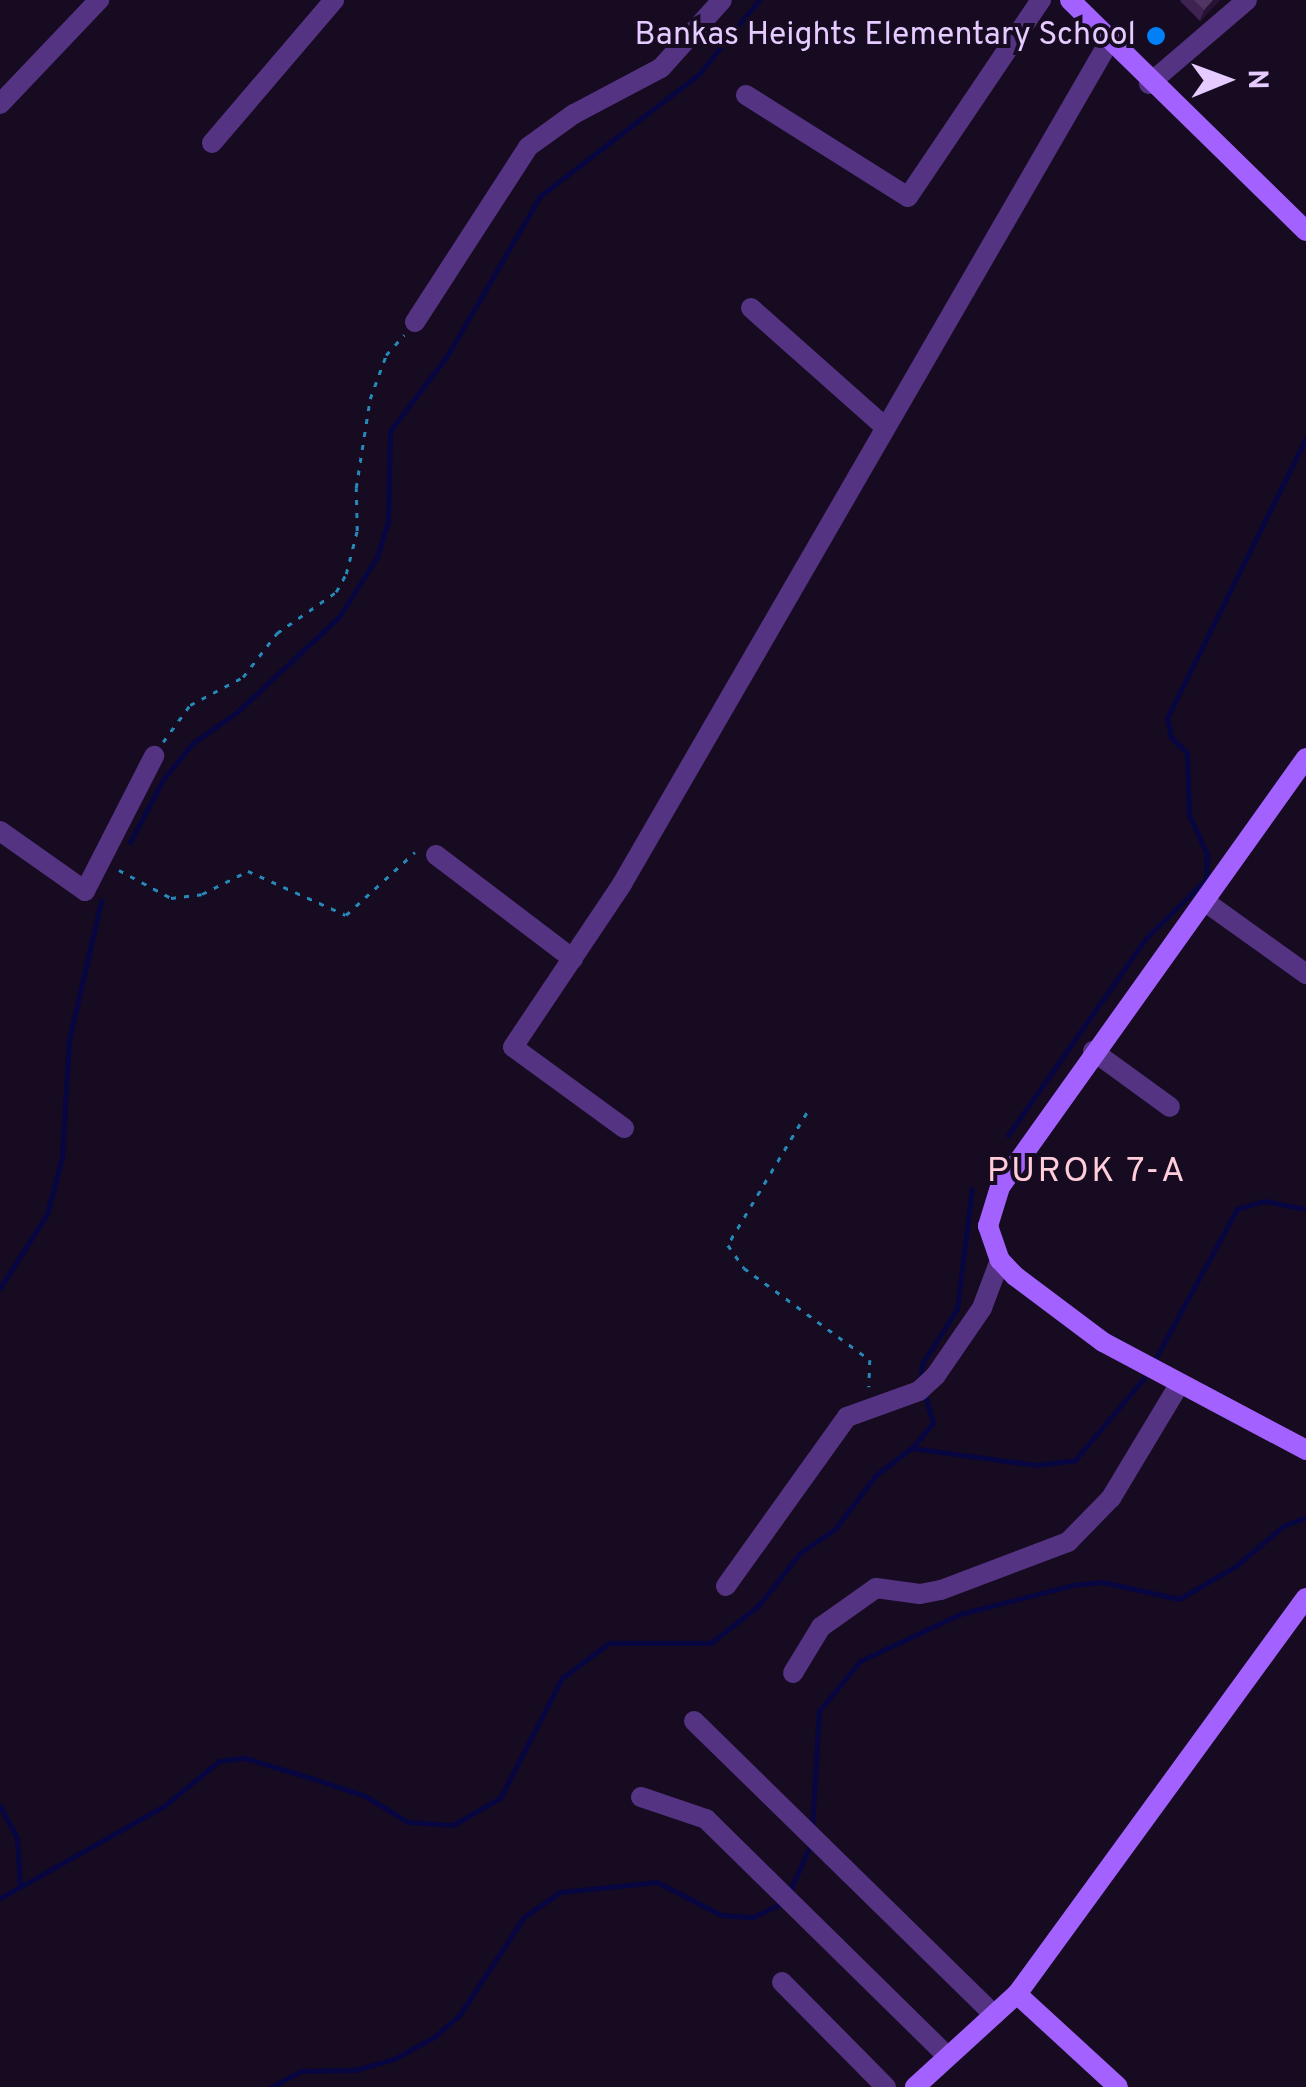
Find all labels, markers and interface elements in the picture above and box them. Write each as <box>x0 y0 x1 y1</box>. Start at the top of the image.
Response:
place label: Bankas Heights Elementary School <box>635 17 1136 55</box>
marker: Bankas Heights Elementary School <box>1145 25 1167 47</box>
north arrow <box>1176 30 1276 130</box>
text: N <box>1238 69 1274 90</box>
district label: PUROK 7-A <box>986 1151 1188 1193</box>

